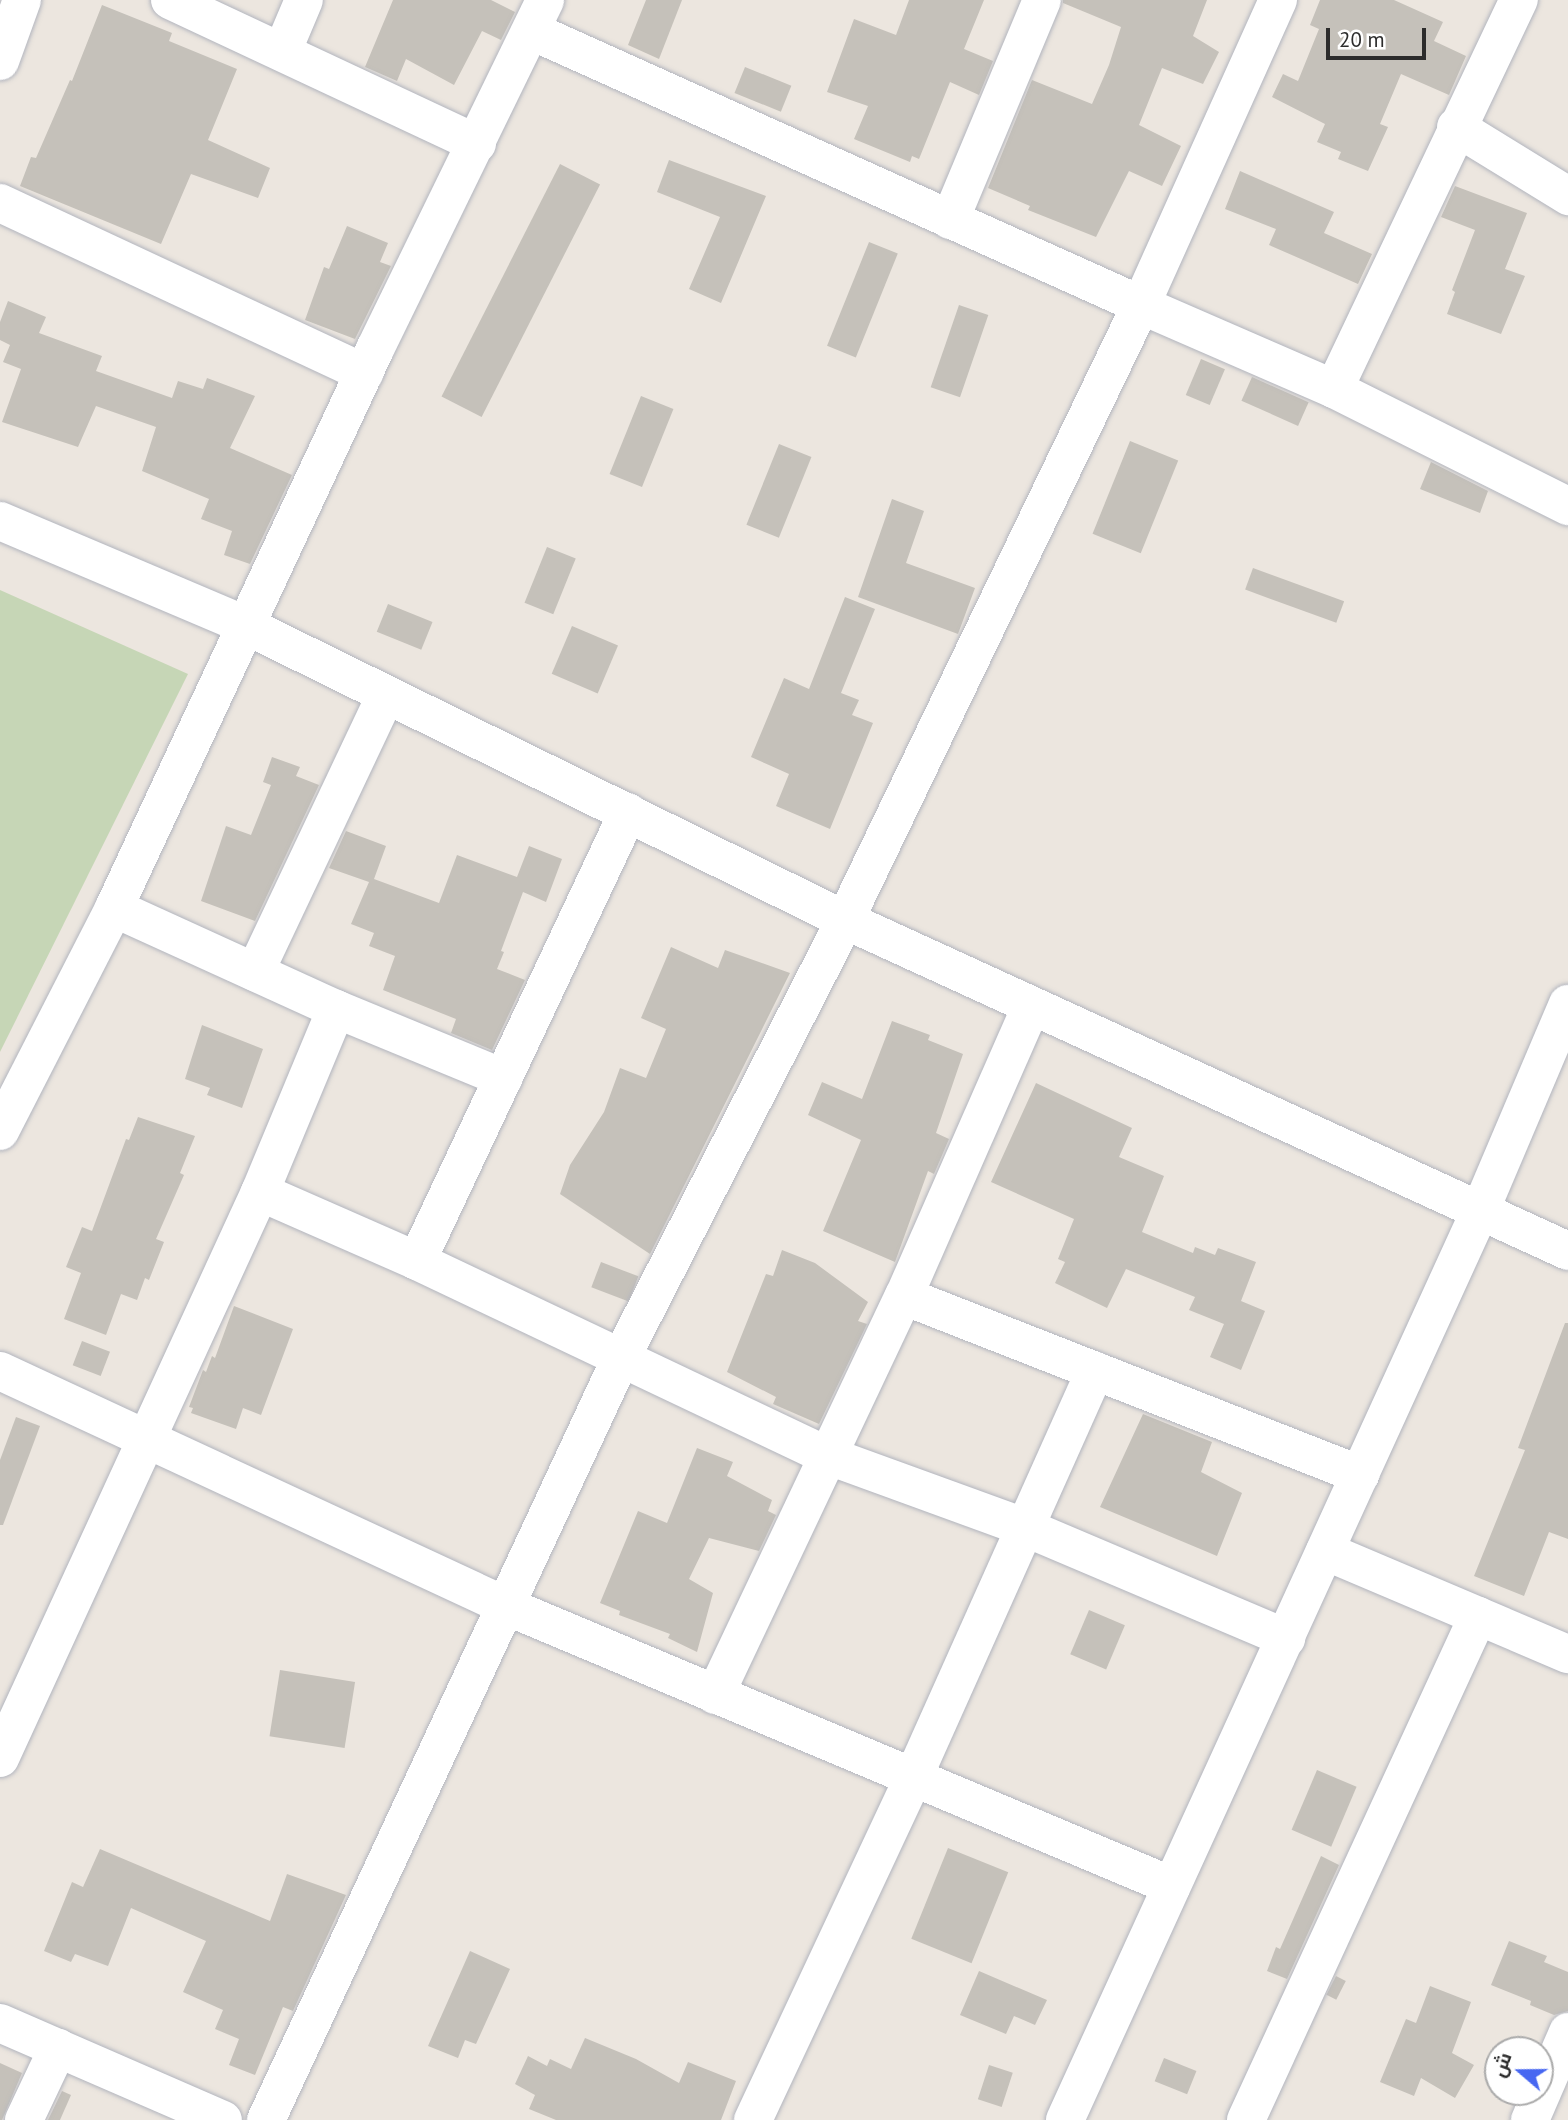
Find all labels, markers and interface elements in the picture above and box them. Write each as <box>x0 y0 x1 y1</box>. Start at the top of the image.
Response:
scale bar <box>1330 14 1430 58</box>
text: 20 m <box>1339 26 1385 53</box>
north arrow <box>1484 2036 1554 2106</box>
text: ش <box>1486 2049 1517 2080</box>

